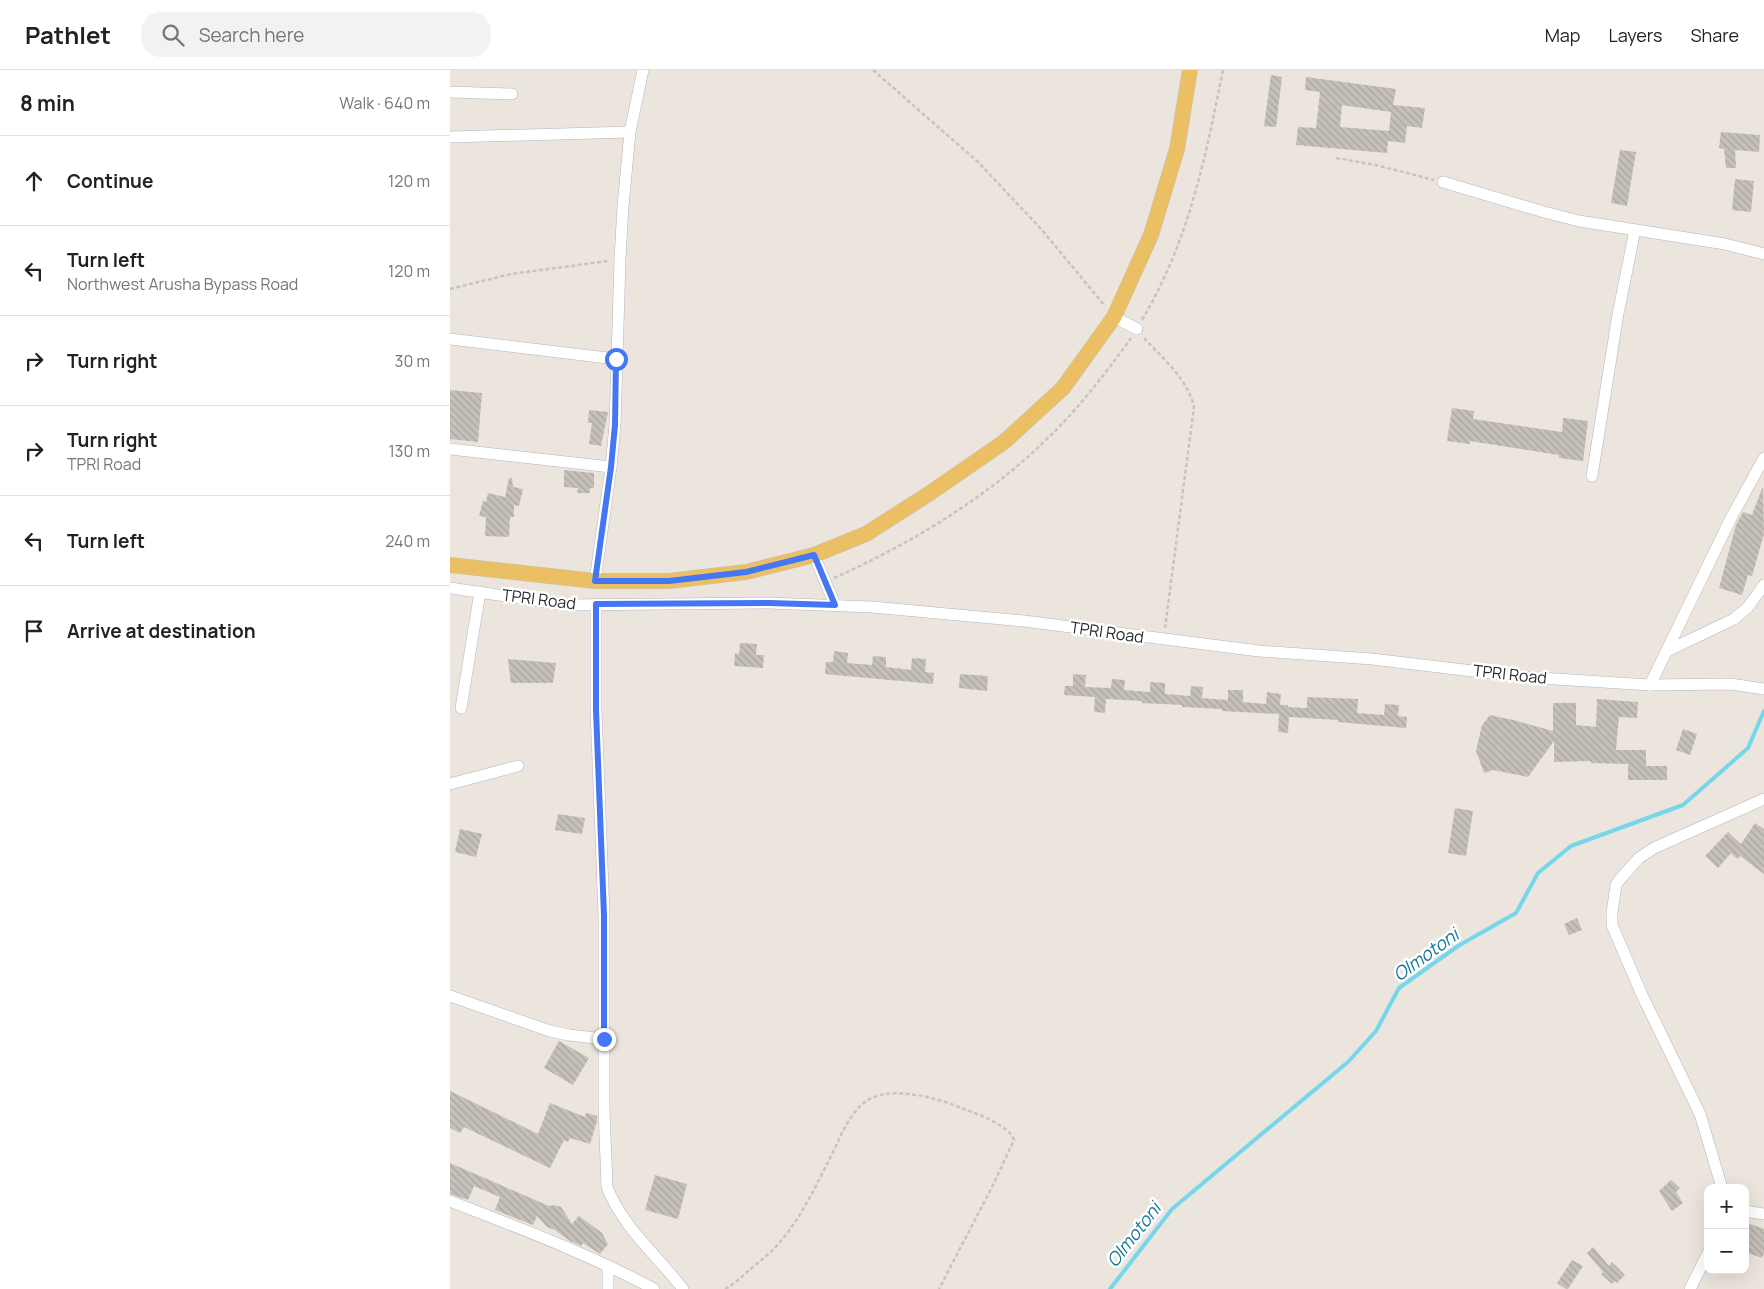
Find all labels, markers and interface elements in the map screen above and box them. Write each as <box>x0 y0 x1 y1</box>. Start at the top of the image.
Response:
search box <box>141 12 491 57</box>
text: Pathlet <box>25 18 111 51</box>
icon: search <box>159 21 187 49</box>
text: Search here <box>199 22 304 48</box>
text: Map <box>1545 23 1580 47</box>
text: Layers <box>1608 23 1662 47</box>
text: Share <box>1690 23 1739 47</box>
text: 8 min <box>20 89 75 117</box>
text: Walk · 640 m <box>339 92 430 114</box>
icon: ahead <box>20 167 48 195</box>
text: Continue <box>67 168 153 194</box>
text: 120 m <box>388 170 430 192</box>
text: Turn left <box>67 247 145 273</box>
icon: left <box>20 257 48 285</box>
text: 120 m <box>388 260 430 282</box>
text: Northwest Arusha Bypass Road <box>67 273 298 295</box>
icon: right <box>20 347 48 375</box>
text: Turn right <box>67 348 157 374</box>
route start <box>605 348 628 371</box>
text: 30 m <box>395 350 430 372</box>
text: Turn right <box>67 427 157 453</box>
icon: right <box>20 437 48 465</box>
text: 130 m <box>388 440 430 462</box>
text: TPRI Road <box>67 453 141 475</box>
icon: left <box>20 527 48 555</box>
text: Turn left <box>67 528 145 554</box>
text: 240 m <box>385 530 430 552</box>
street label: TPRI Road <box>501 584 577 614</box>
street label: TPRI Road <box>1069 616 1145 648</box>
icon: arrive <box>20 617 48 645</box>
text: Arrive at destination <box>67 618 256 644</box>
street label: TPRI Road <box>1472 659 1548 689</box>
water label: Olmotoni <box>1388 921 1465 986</box>
route end <box>593 1028 616 1051</box>
map controls <box>1704 1184 1749 1274</box>
button: + <box>1704 1184 1749 1229</box>
water label: Olmotoni <box>1101 1195 1168 1272</box>
button: − <box>1704 1229 1749 1274</box>

